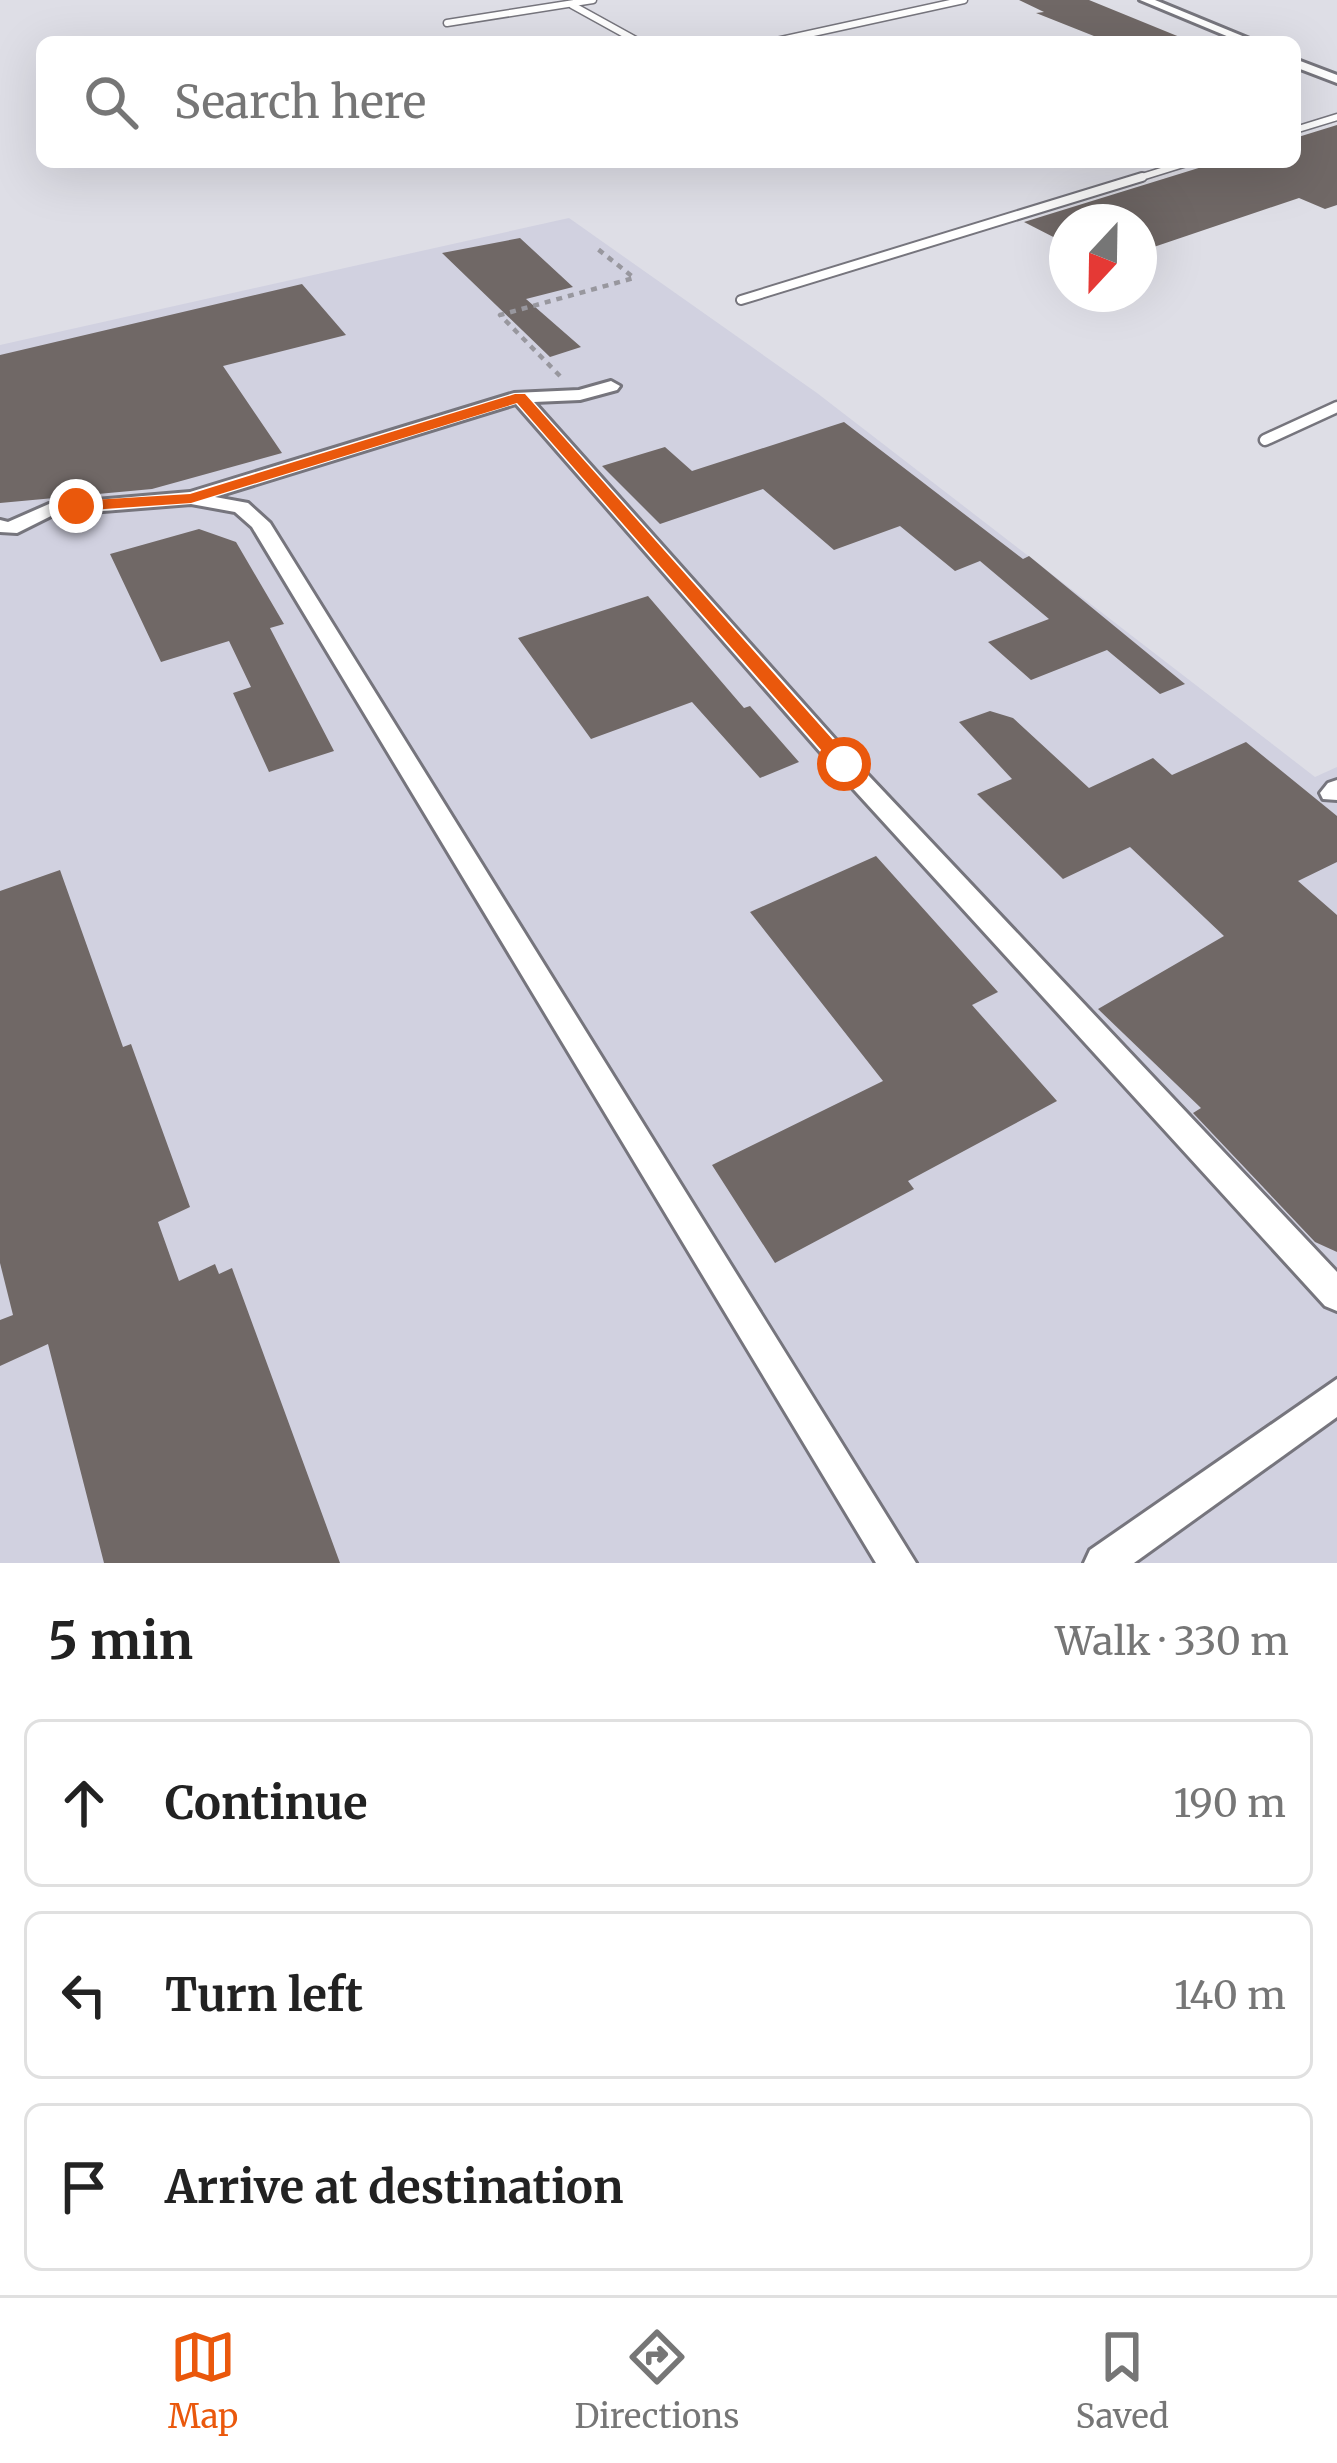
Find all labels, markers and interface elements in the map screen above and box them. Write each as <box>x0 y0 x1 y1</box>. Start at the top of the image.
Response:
search box <box>36 36 1301 168</box>
icon: search <box>78 69 144 135</box>
text: Search here <box>174 74 426 130</box>
north arrow <box>1049 204 1157 312</box>
route end <box>49 479 103 533</box>
route start <box>817 737 871 791</box>
text: 5 min <box>48 1609 193 1673</box>
text: Walk · 330 m <box>1055 1617 1289 1666</box>
icon: ahead <box>51 1770 117 1836</box>
text: Continue <box>165 1775 367 1831</box>
text: 190 m <box>1174 1779 1286 1828</box>
icon: left <box>51 1962 117 2028</box>
text: Turn left <box>165 1967 363 2023</box>
text: 140 m <box>1174 1971 1286 2020</box>
icon: arrive <box>51 2154 117 2220</box>
text: Arrive at destination <box>165 2159 623 2215</box>
tab: Map <box>168 2324 238 2437</box>
tab: Directions <box>574 2324 739 2437</box>
tab: Saved <box>1075 2324 1169 2437</box>

